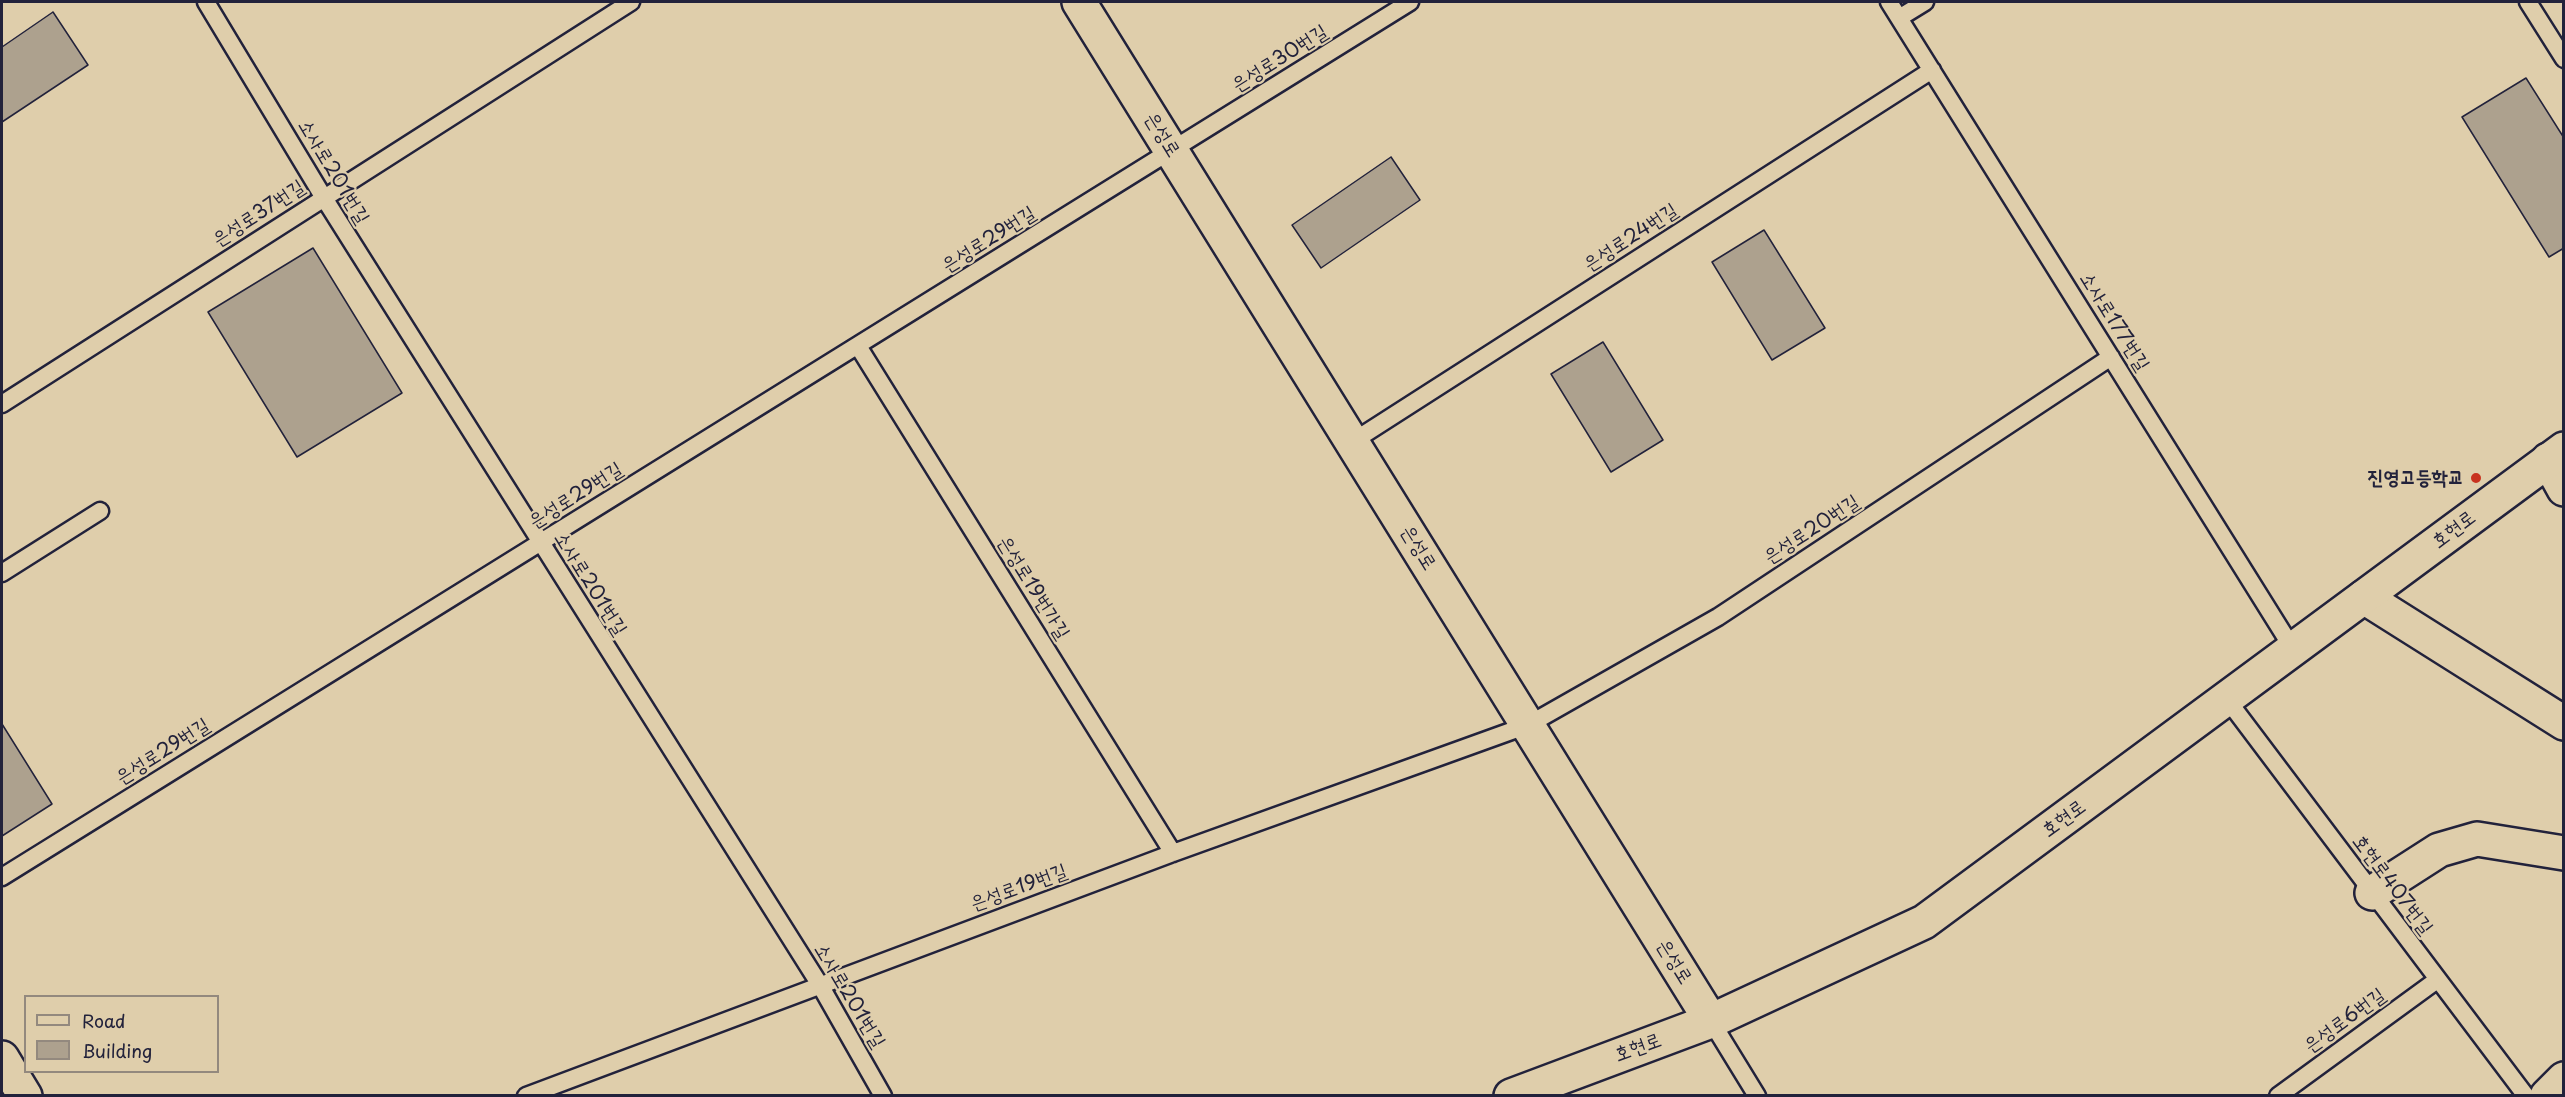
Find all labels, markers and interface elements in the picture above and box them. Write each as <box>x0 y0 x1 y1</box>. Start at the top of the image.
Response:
street label: 은성로30번길 <box>1228 20 1332 98</box>
street label: 은성로 <box>1139 108 1185 162</box>
street label: 소사로201번길 <box>292 115 374 229</box>
street label: 은성로37번길 <box>209 175 309 253</box>
street label: 은성로24번길 <box>1579 199 1683 277</box>
street label: 은성로29번길 <box>938 202 1040 278</box>
street label: 소사로177번길 <box>2074 268 2154 376</box>
street label: 은성로29번길 <box>525 458 627 534</box>
place label: 진영고등학교 <box>2367 466 2464 490</box>
marker: 진영고등학교 <box>2469 471 2483 485</box>
street label: 은성로20번길 <box>1760 490 1864 570</box>
street label: 호현로 <box>2427 506 2481 554</box>
street label: 은성로 <box>1395 521 1441 575</box>
street label: 소사로201번길 <box>549 528 631 640</box>
street label: 은성로19번가길 <box>992 532 1074 644</box>
street label: 은성로29번길 <box>112 714 214 790</box>
street label: 호현로 <box>2037 795 2091 843</box>
street label: 호현로407번길 <box>2347 830 2437 940</box>
street label: 은성로19번길 <box>967 859 1071 917</box>
street label: 은성로 <box>1651 935 1697 989</box>
street label: 소사로201번길 <box>808 939 890 1053</box>
street label: 은성로6번길 <box>2300 984 2390 1058</box>
legend <box>24 995 219 1073</box>
text: Road <box>82 1007 126 1034</box>
street label: 호현로 <box>1611 1028 1665 1068</box>
text: Building <box>82 1037 152 1064</box>

